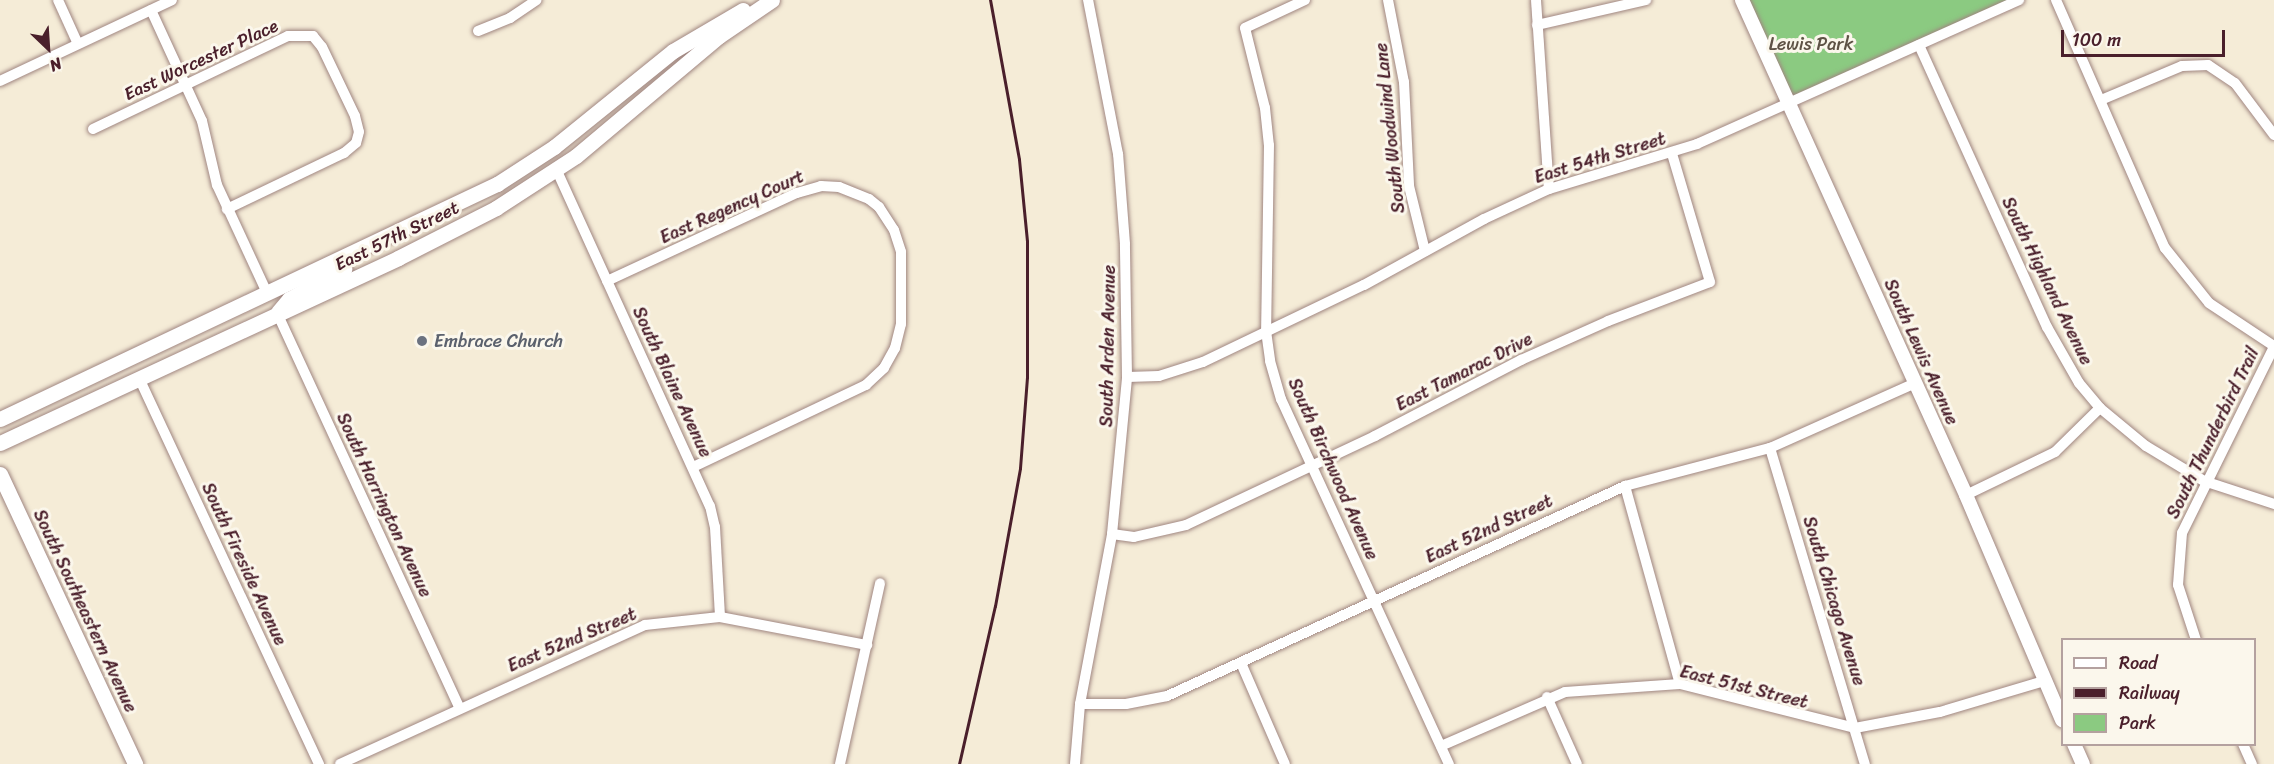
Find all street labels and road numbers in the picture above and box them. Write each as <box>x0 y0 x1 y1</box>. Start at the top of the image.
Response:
street label: East Worcester Place <box>120 15 282 105</box>
street label: South Woodwind Lane <box>1370 42 1410 214</box>
street label: East 54th Street <box>1532 128 1668 188</box>
street label: East Regency Court <box>656 165 808 249</box>
street label: South Highland Avenue <box>1997 194 2097 368</box>
street label: East 57th Street <box>331 197 463 275</box>
street label: South Arden Avenue <box>1096 265 1120 427</box>
street label: South Lewis Avenue <box>1879 276 1963 428</box>
street label: South Blaine Avenue <box>628 304 716 460</box>
street label: East Tamarac Drive <box>1392 328 1536 416</box>
street label: South Thunderbird Trail <box>2162 344 2264 522</box>
street label: South Birchwood Avenue <box>1283 375 1383 563</box>
street label: South Harrington Avenue <box>332 409 436 601</box>
street label: South Fireside Avenue <box>197 479 291 649</box>
street label: East 52nd Street <box>1422 490 1556 568</box>
street label: South Southeastern Avenue <box>29 506 141 716</box>
street label: South Chicago Avenue <box>1798 514 1870 688</box>
street label: East 52nd Street <box>505 603 639 677</box>
street label: East 51st Street <box>1677 661 1811 713</box>

